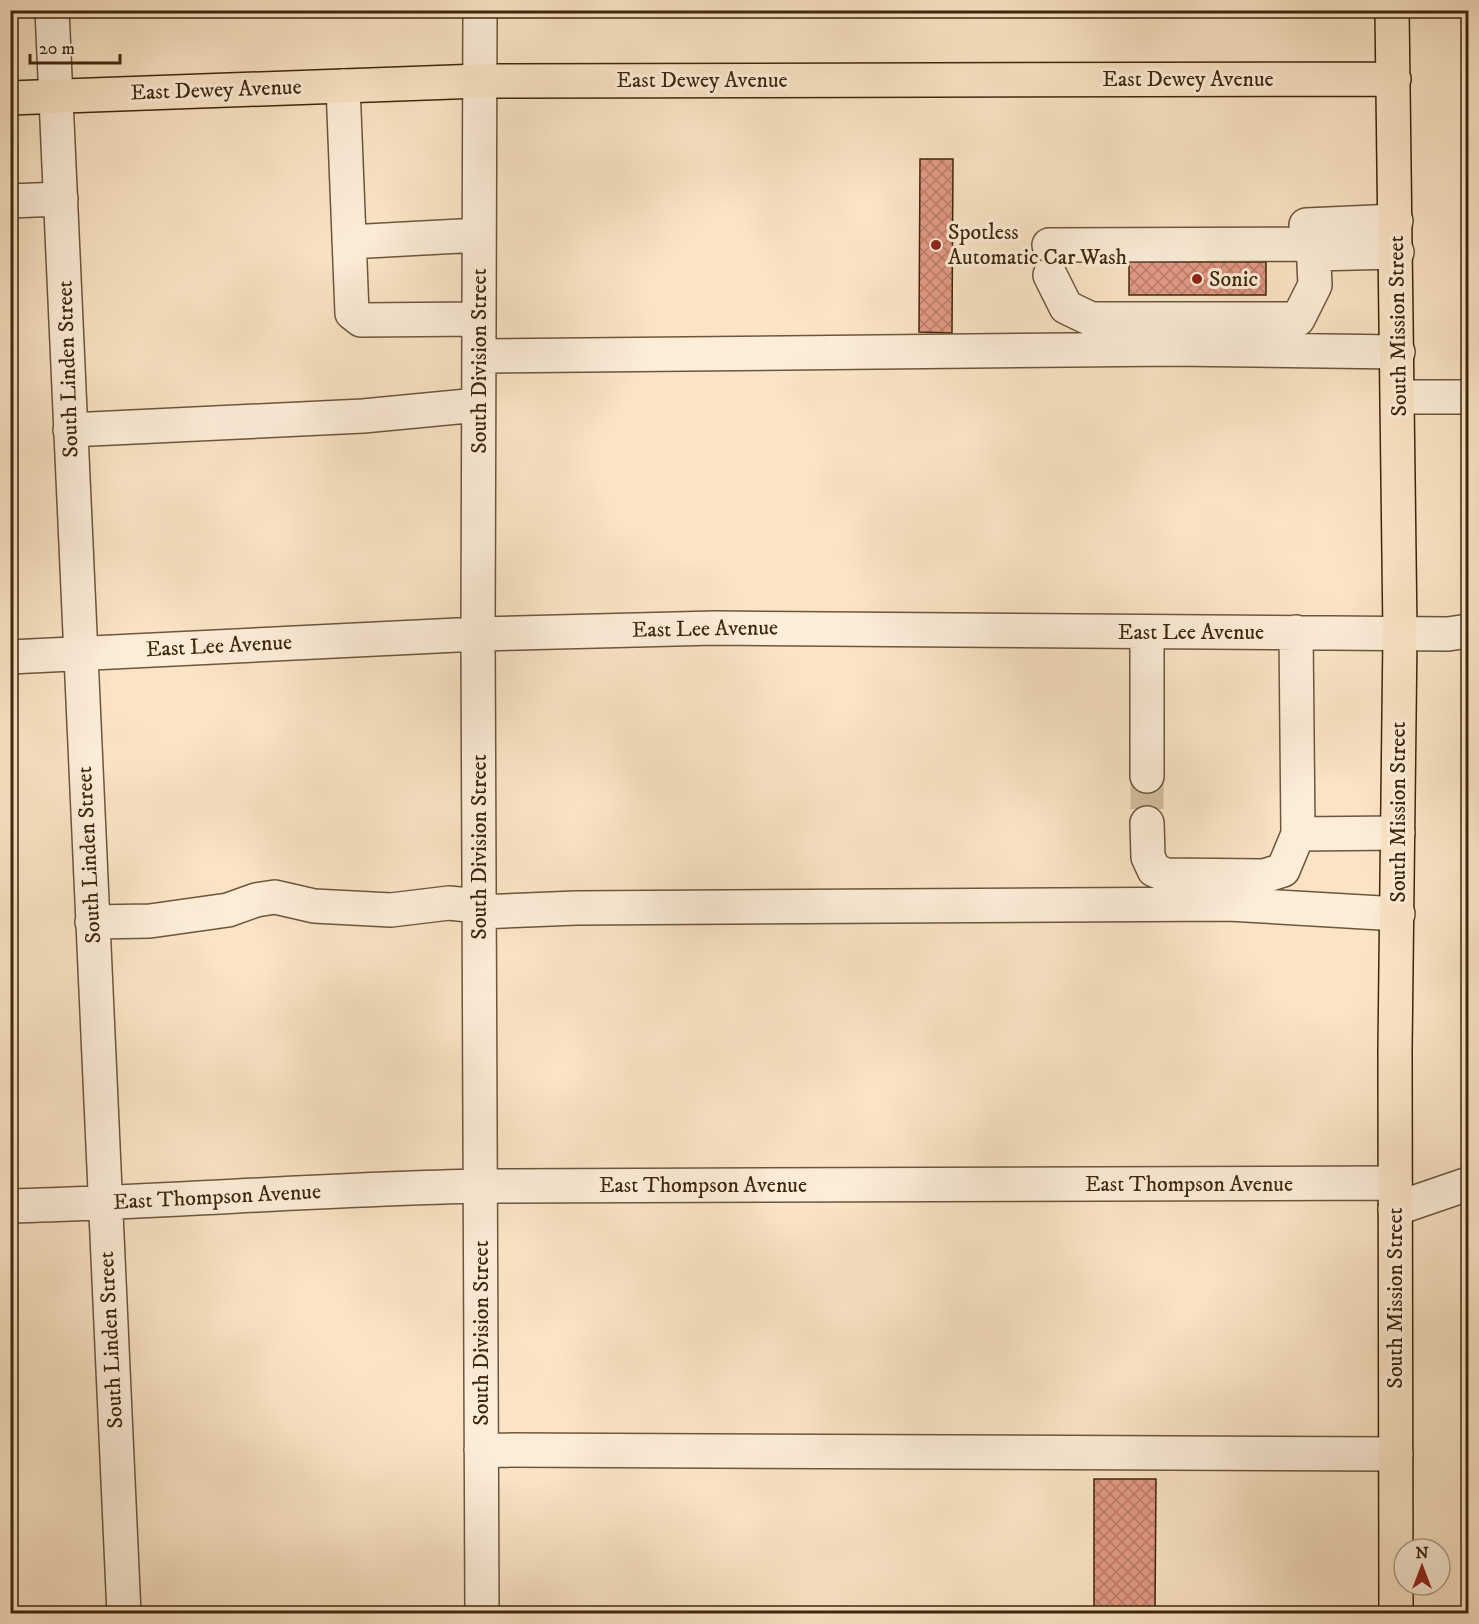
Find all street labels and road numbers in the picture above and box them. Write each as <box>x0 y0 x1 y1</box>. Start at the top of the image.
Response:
street label: East Dewey Avenue <box>1102 66 1274 93</box>
street label: East Dewey Avenue <box>616 67 788 94</box>
street label: East Dewey Avenue <box>130 74 302 106</box>
street label: South Mission Street <box>1383 235 1413 417</box>
street label: South Division Street <box>466 268 493 454</box>
street label: South Linden Street <box>51 280 85 458</box>
street label: East Lee Avenue <box>632 614 778 644</box>
street label: East Lee Avenue <box>1118 619 1264 646</box>
street label: East Lee Avenue <box>145 629 293 663</box>
street label: South Mission Street <box>1385 721 1412 903</box>
street label: South Division Street <box>466 754 493 940</box>
street label: South Linden Street <box>71 766 107 944</box>
street label: East Thompson Avenue <box>1085 1171 1293 1198</box>
street label: East Thompson Avenue <box>599 1172 807 1199</box>
street label: East Thompson Avenue <box>112 1178 322 1216</box>
street label: South Mission Street <box>1382 1207 1409 1389</box>
street label: South Division Street <box>468 1240 495 1426</box>
street label: South Linden Street <box>93 1251 129 1429</box>

